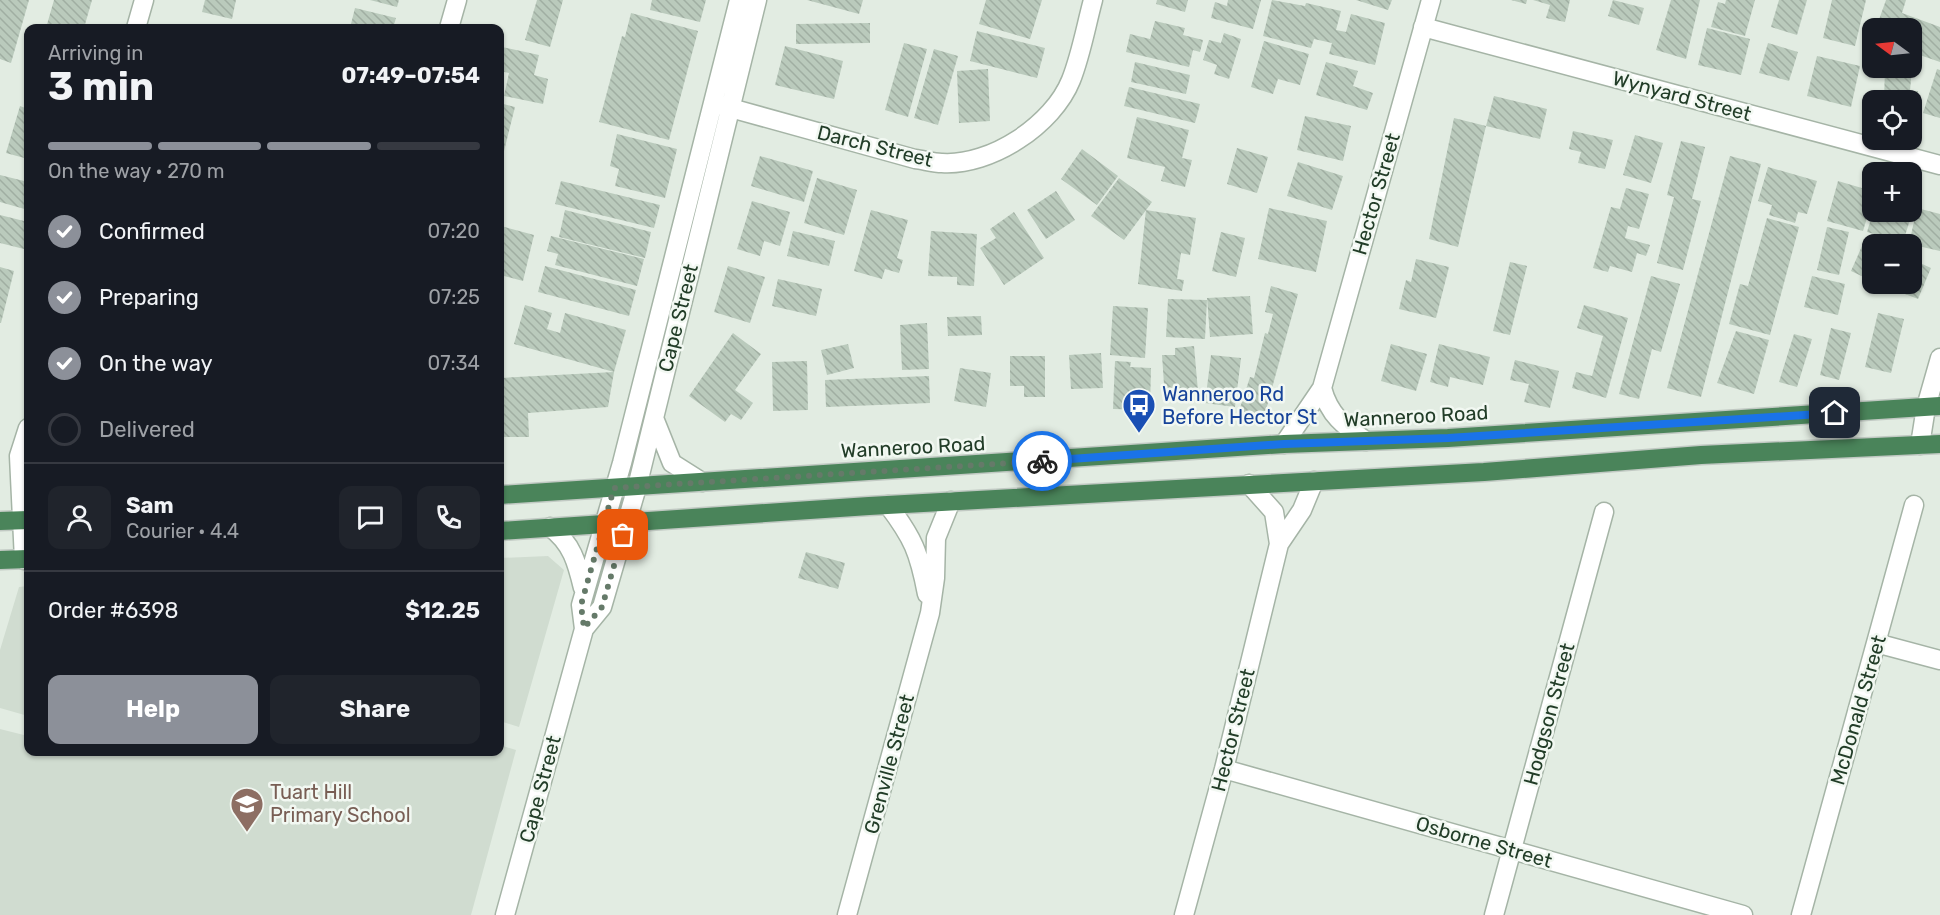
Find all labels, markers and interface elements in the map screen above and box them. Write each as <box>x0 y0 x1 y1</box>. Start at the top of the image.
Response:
north arrow <box>1862 18 1922 78</box>
map controls <box>1862 18 1922 294</box>
text: Arriving in <box>48 41 143 65</box>
text: 07:49–07:54 <box>341 62 480 89</box>
text: 3 min <box>48 64 154 110</box>
street label: Wynyard Street <box>1610 66 1754 126</box>
button: locate <box>1862 90 1922 150</box>
street label: Darch Street <box>815 120 935 172</box>
street label: Hector Street <box>1347 130 1405 258</box>
text: On the way · 270 m <box>48 159 225 183</box>
button: + <box>1862 162 1922 222</box>
icon: check <box>48 215 81 248</box>
text: Confirmed <box>99 218 205 245</box>
text: 07:20 <box>427 219 480 243</box>
button: − <box>1862 234 1922 294</box>
street label: Cape Street <box>653 261 703 374</box>
icon: check <box>48 281 81 314</box>
text: Preparing <box>99 284 199 311</box>
text: 07:25 <box>428 285 480 309</box>
icon: check <box>48 347 81 380</box>
text: On the way <box>99 350 213 377</box>
text: 07:34 <box>427 351 480 375</box>
place label: Wanneroo Rd Before Hector St <box>1162 382 1317 429</box>
bus stop icon: Wanneroo Rd Before Hector St <box>1121 387 1157 434</box>
pin <box>1809 387 1860 438</box>
icon: home <box>1818 396 1851 429</box>
street label: Wanneroo Road <box>1343 400 1489 432</box>
text: Delivered <box>99 416 195 443</box>
street label: Wanneroo Road <box>840 431 986 463</box>
courier <box>1012 431 1072 491</box>
icon: bike <box>1026 445 1059 478</box>
button: person <box>48 486 111 549</box>
button: chat <box>339 486 402 549</box>
button: phone <box>417 486 480 549</box>
text: Sam <box>126 492 174 519</box>
pin <box>597 509 648 560</box>
icon: bag <box>606 518 639 551</box>
text: Courier · 4.4 <box>126 519 239 543</box>
text: Order #6398 <box>48 597 179 624</box>
text: $12.25 <box>405 597 480 624</box>
street label: McDonald Street <box>1825 632 1891 788</box>
street label: Hodgson Street <box>1518 640 1580 788</box>
street label: Hector Street <box>1206 666 1260 794</box>
button: Help <box>48 675 258 744</box>
button: Share <box>270 675 480 744</box>
street label: Grenville Street <box>859 691 919 836</box>
street label: Cape Street <box>514 732 566 845</box>
place label: Tuart Hill Primary School <box>270 780 411 827</box>
school or university icon: Tuart Hill Primary School <box>229 786 265 833</box>
street label: Osborne Street <box>1413 811 1555 873</box>

